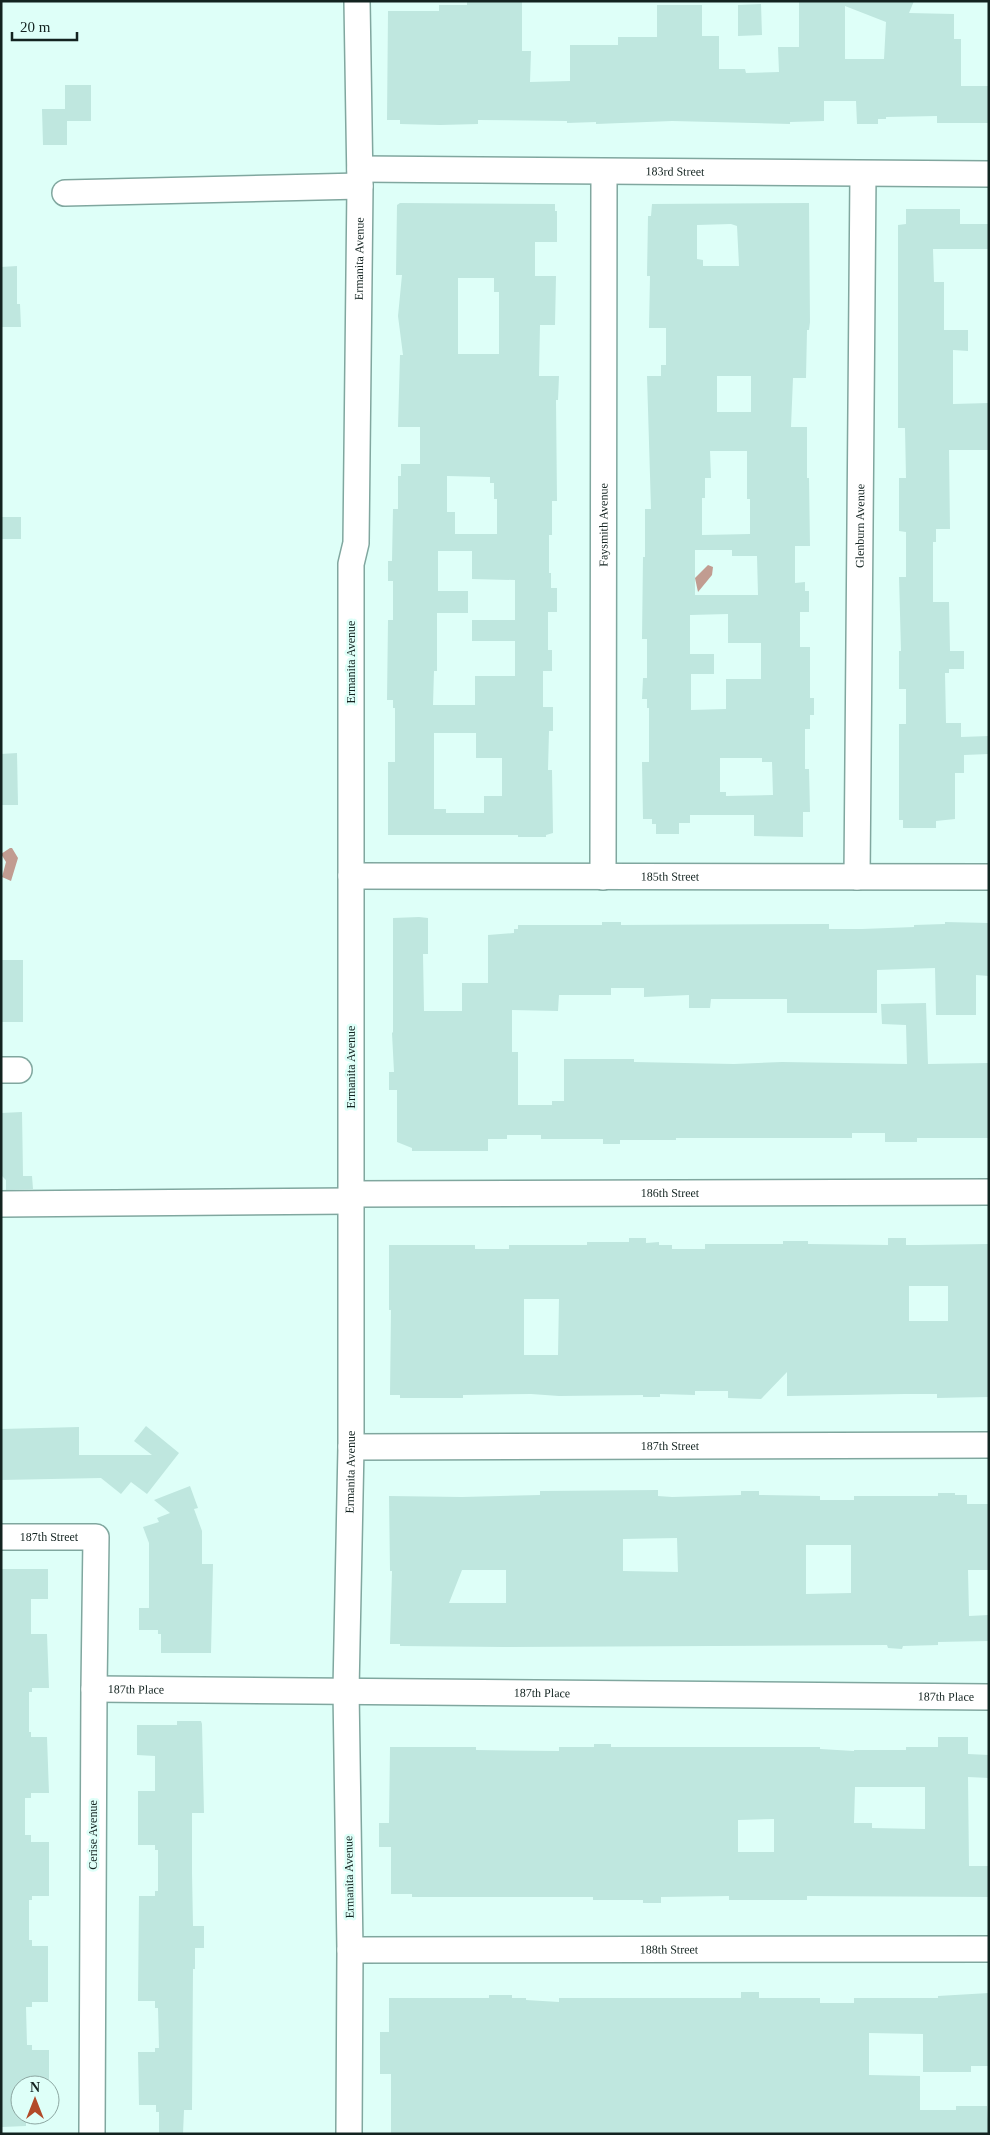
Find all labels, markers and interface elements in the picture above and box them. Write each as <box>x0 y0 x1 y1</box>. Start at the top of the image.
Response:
scale bar <box>12 10 78 42</box>
text: 20 m <box>20 19 51 35</box>
street label: 183rd Street <box>645 164 705 179</box>
street label: Ermanita Avenue <box>352 217 367 300</box>
street label: Faysmith Avenue <box>596 483 611 567</box>
street label: Glenburn Avenue <box>853 484 867 568</box>
street label: Ermanita Avenue <box>344 621 358 703</box>
street label: 185th Street <box>641 869 700 884</box>
street label: Ermanita Avenue <box>344 1026 358 1108</box>
street label: 186th Street <box>641 1186 700 1200</box>
street label: Ermanita Avenue <box>343 1431 358 1514</box>
street label: 187th Street <box>641 1439 700 1453</box>
street label: 187th Street <box>20 1530 79 1544</box>
street label: 187th Place <box>108 1682 164 1697</box>
street label: 187th Place <box>514 1686 570 1700</box>
street label: 187th Place <box>918 1689 974 1704</box>
street label: Cerise Avenue <box>86 1800 100 1870</box>
street label: Ermanita Avenue <box>341 1836 357 1918</box>
street label: 188th Street <box>640 1942 699 1957</box>
north arrow <box>10 2075 60 2125</box>
text: N <box>30 2080 40 2095</box>

